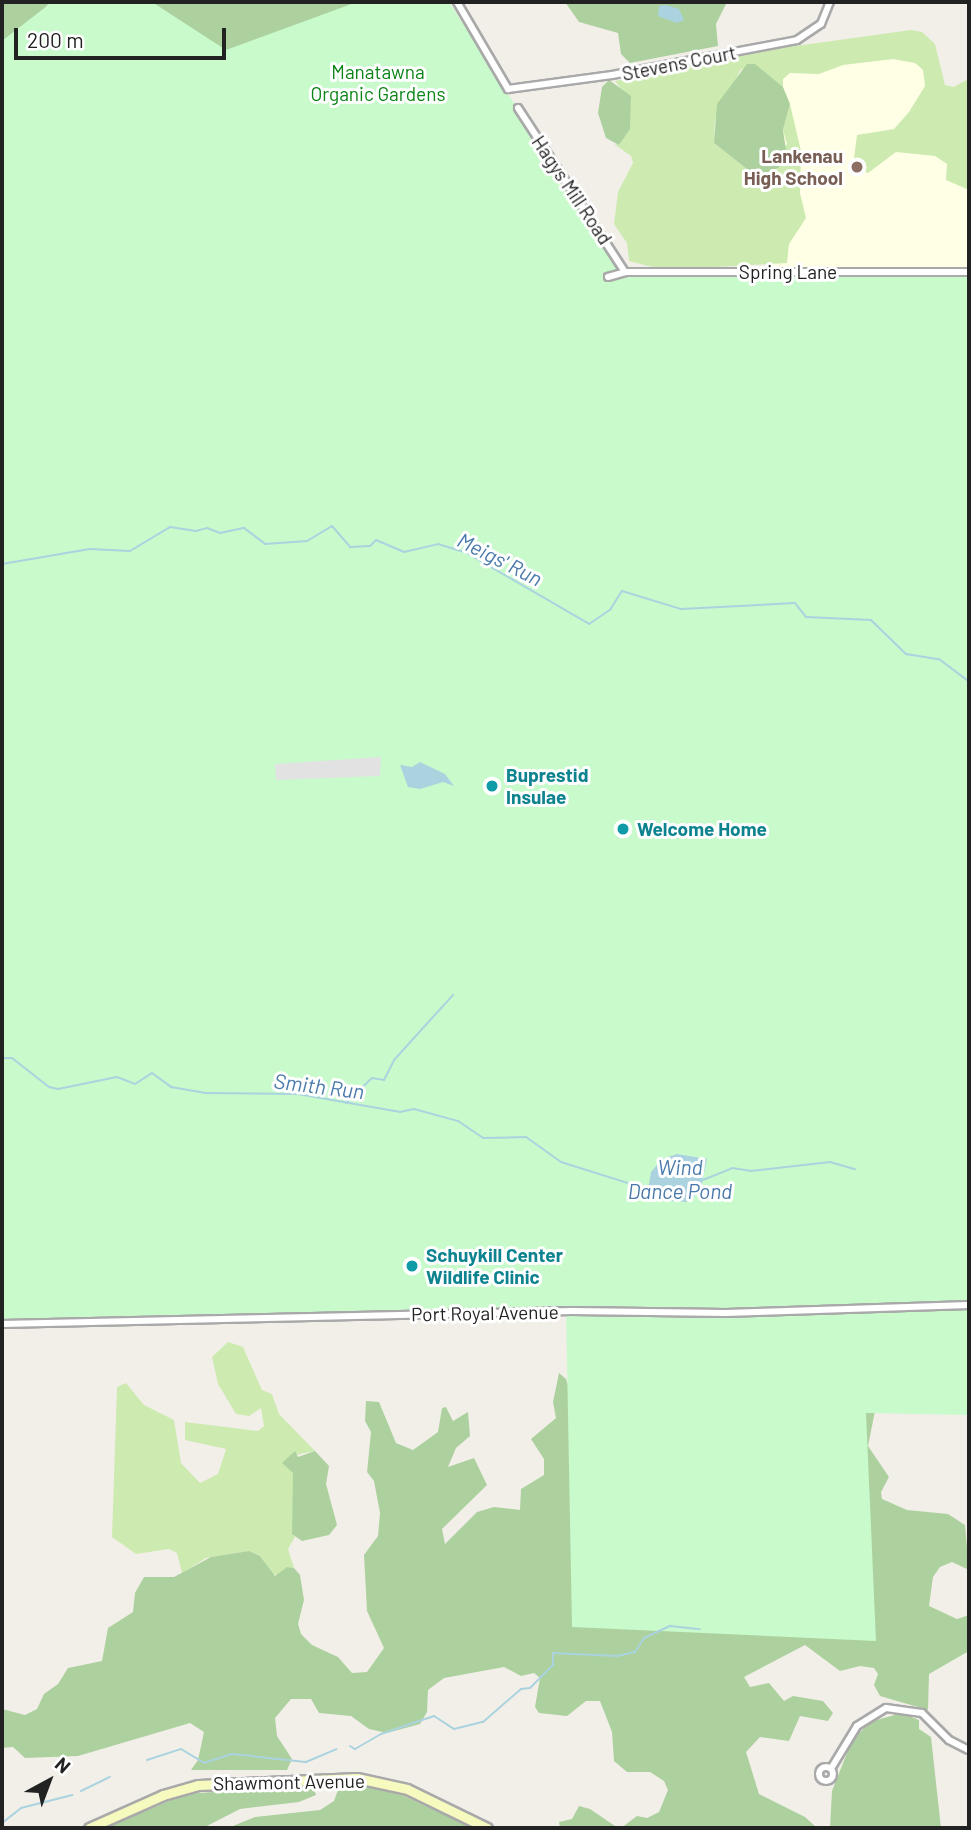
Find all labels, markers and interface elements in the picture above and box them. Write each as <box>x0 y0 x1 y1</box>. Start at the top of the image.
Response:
scale bar <box>18 14 229 58</box>
text: 200 m <box>27 27 84 52</box>
street label: Stevens Court <box>620 41 738 85</box>
park label: Manatawna Organic Gardens <box>310 61 446 105</box>
street label: Hagys Mill Road <box>527 131 617 249</box>
place label: Lankenau High School <box>744 145 843 189</box>
marker: Lankenau High School <box>849 159 865 175</box>
street label: Spring Lane <box>739 261 837 283</box>
water label: Meigs' Run <box>453 527 547 591</box>
place label: Buprestid Insulae <box>506 764 588 808</box>
marker: Buprestid Insulae <box>484 778 500 794</box>
place label: Welcome Home <box>637 818 767 840</box>
marker: Welcome Home <box>615 821 631 837</box>
water label: Smith Run <box>272 1068 366 1104</box>
water label: Wind Dance Pond <box>628 1154 732 1204</box>
place label: Schuykill Center Wildlife Clinic <box>426 1244 563 1288</box>
marker: Schuykill Center Wildlife Clinic <box>404 1258 420 1274</box>
street label: Port Royal Avenue <box>411 1300 559 1326</box>
north arrow <box>14 1746 84 1816</box>
text: N <box>51 1752 75 1778</box>
street label: Shawmont Avenue <box>213 1769 365 1795</box>

